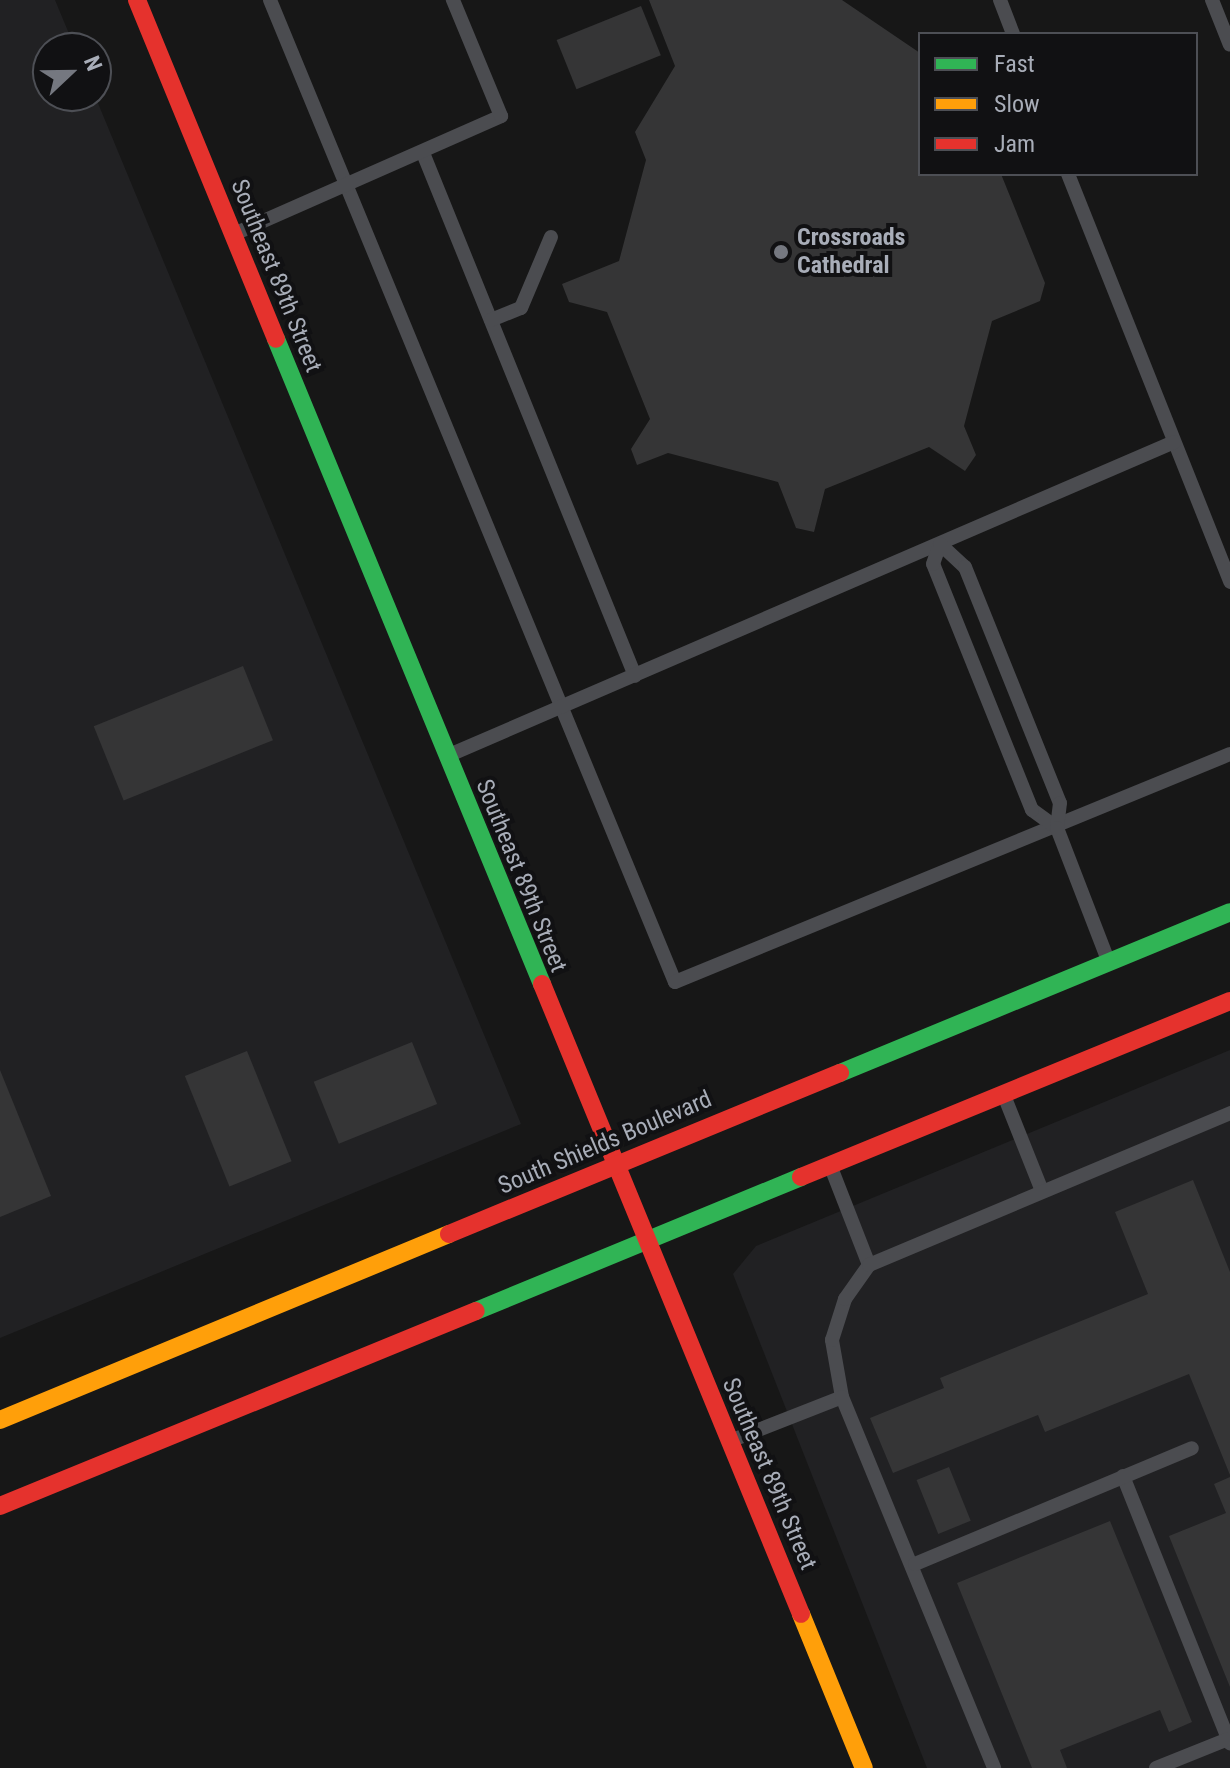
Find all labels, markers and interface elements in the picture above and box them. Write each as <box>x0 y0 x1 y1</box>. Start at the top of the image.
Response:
north arrow <box>32 32 112 112</box>
legend <box>918 32 1198 176</box>
text: Fast <box>994 50 1035 78</box>
text: N <box>79 53 107 74</box>
text: Slow <box>994 90 1040 118</box>
text: Jam <box>994 130 1035 158</box>
street label: Southeast 89th Street <box>224 175 328 377</box>
place label: Crossroads Cathedral <box>797 224 906 280</box>
marker: Crossroads Cathedral <box>772 243 790 261</box>
street label: Southeast 89th Street <box>469 775 573 977</box>
street label: South Shields Boulevard <box>494 1085 716 1201</box>
street label: Southeast 89th Street <box>716 1374 822 1574</box>

